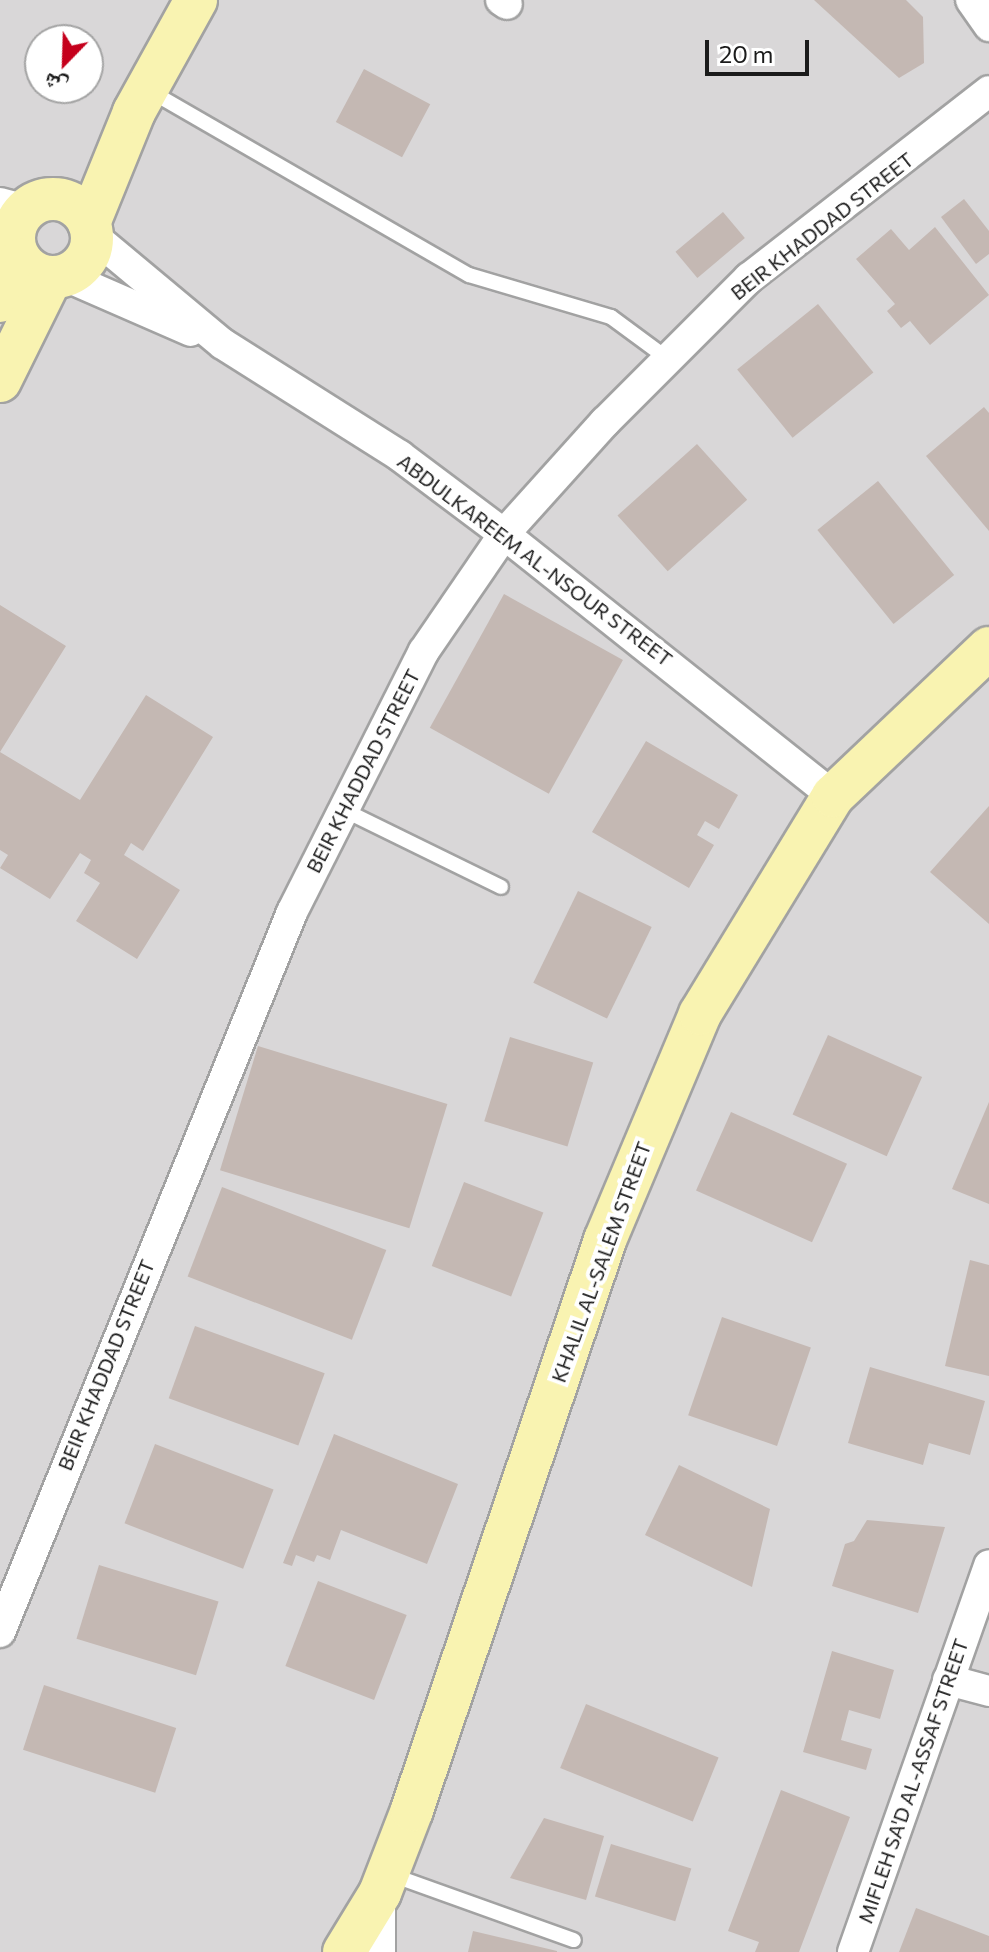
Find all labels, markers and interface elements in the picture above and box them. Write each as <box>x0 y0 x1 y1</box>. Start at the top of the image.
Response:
north arrow <box>24 24 104 104</box>
scale bar <box>709 24 813 74</box>
text: 20 m <box>719 39 773 68</box>
text: ش <box>39 68 71 102</box>
street label: BEIR KHADDAD STREET <box>726 147 918 305</box>
street label: ABDULKAREEM AL-NSOUR STREET <box>393 449 677 671</box>
street label: BEIR KHADDAD STREET <box>301 665 425 877</box>
street label: KHALIL AL-SALEM STREET <box>546 1138 656 1386</box>
street label: BEIR KHADDAD STREET <box>53 1256 159 1474</box>
street label: MIFLEH SA'D AL-ASSAF STREET <box>853 1636 973 1926</box>

